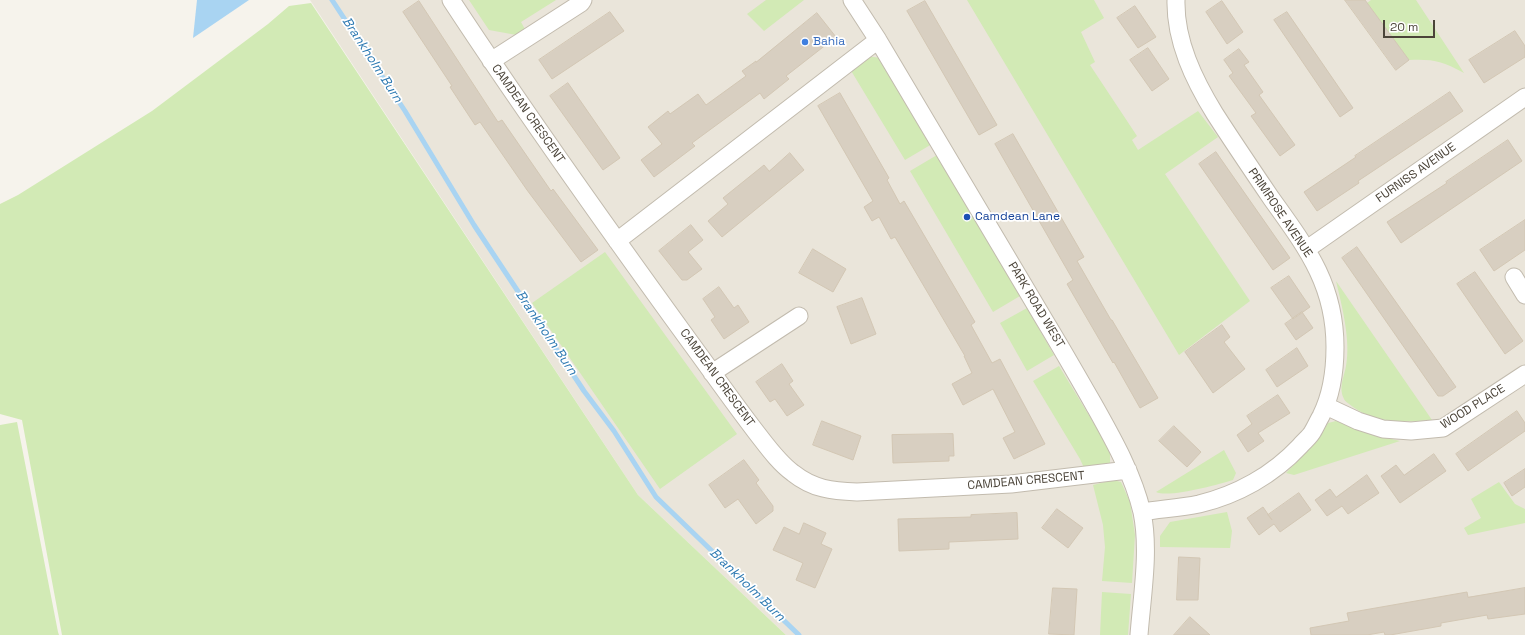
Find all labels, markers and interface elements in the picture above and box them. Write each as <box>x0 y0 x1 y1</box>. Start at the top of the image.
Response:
scale bar <box>1385 12 1437 38</box>
water label: Brankholm Burn <box>339 14 405 106</box>
text: 20 m <box>1390 19 1418 35</box>
place label: Bahia <box>813 35 845 49</box>
marker: Bahia <box>800 37 810 47</box>
street label: CAMDEAN CRESCENT <box>488 62 568 166</box>
street label: FURNISS AVENUE <box>1373 140 1459 206</box>
street label: PRIMROSE AVENUE <box>1245 166 1315 260</box>
place label: Camdean Lane <box>975 210 1060 224</box>
marker: Camdean Lane <box>962 212 972 222</box>
street label: PARK ROAD WEST <box>1005 260 1067 350</box>
water label: Brankholm Burn <box>512 288 580 378</box>
street label: CAMDEAN CRESCENT <box>677 326 757 430</box>
street label: WOOD PLACE <box>1438 382 1508 432</box>
street label: CAMDEAN CRESCENT <box>967 469 1085 493</box>
water label: Brankholm Burn <box>706 545 788 625</box>

